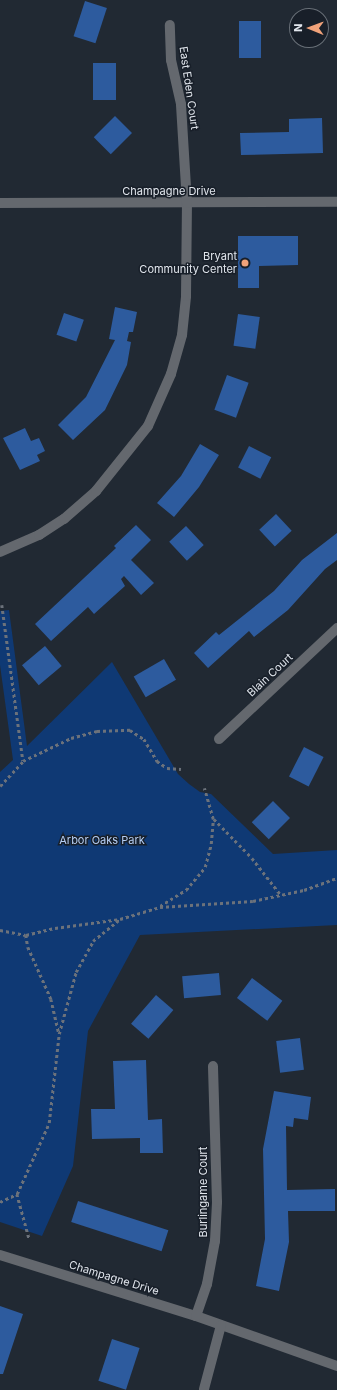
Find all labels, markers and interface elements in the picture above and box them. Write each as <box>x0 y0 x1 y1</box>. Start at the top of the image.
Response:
north arrow <box>289 8 329 48</box>
text: N <box>291 23 305 32</box>
street label: East Eden Court <box>177 46 201 130</box>
street label: Champagne Drive <box>122 184 216 198</box>
place label: Bryant Community Center <box>139 250 237 276</box>
marker: Bryant Community Center <box>240 258 250 268</box>
street label: Blain Court <box>245 651 295 699</box>
park label: Arbor Oaks Park <box>59 833 145 847</box>
street label: Burlingame Court <box>196 1147 210 1237</box>
street label: Champagne Drive <box>67 1258 161 1298</box>

